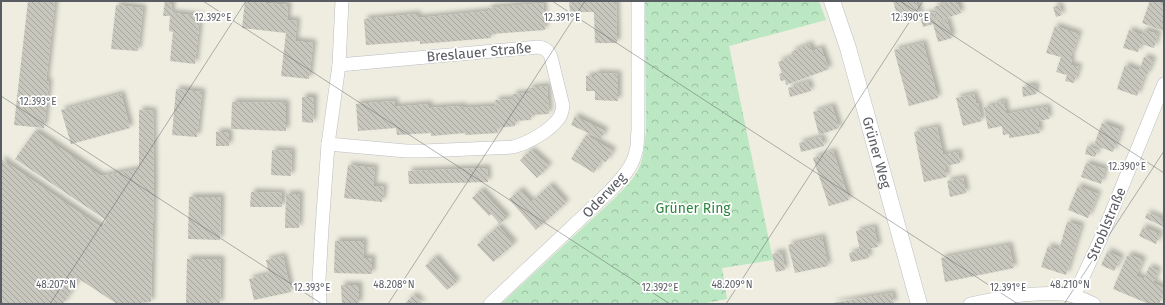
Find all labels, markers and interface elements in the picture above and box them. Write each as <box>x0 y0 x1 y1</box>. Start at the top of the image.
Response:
text: 12.392°E <box>194 12 232 24</box>
text: 12.391°E <box>544 12 580 24</box>
text: 12.390°E <box>891 12 929 24</box>
street label: Breslauer Straße <box>426 39 532 66</box>
text: 12.393°E <box>19 96 57 108</box>
street label: Grüner Weg <box>858 115 895 191</box>
text: 12.390°E <box>1108 161 1146 173</box>
street label: Oderweg <box>579 169 630 221</box>
street label: Stroblstraße <box>1083 185 1130 264</box>
park label: Grüner Ring <box>655 200 731 217</box>
text: 48.207°N <box>36 279 76 291</box>
text: 48.208°N <box>373 279 415 291</box>
text: 48.209°N <box>712 279 752 291</box>
text: 48.210°N <box>1050 279 1090 291</box>
text: 12.393°E <box>293 282 331 294</box>
text: 12.392°E <box>641 282 679 294</box>
text: 12.391°E <box>990 282 1026 294</box>

